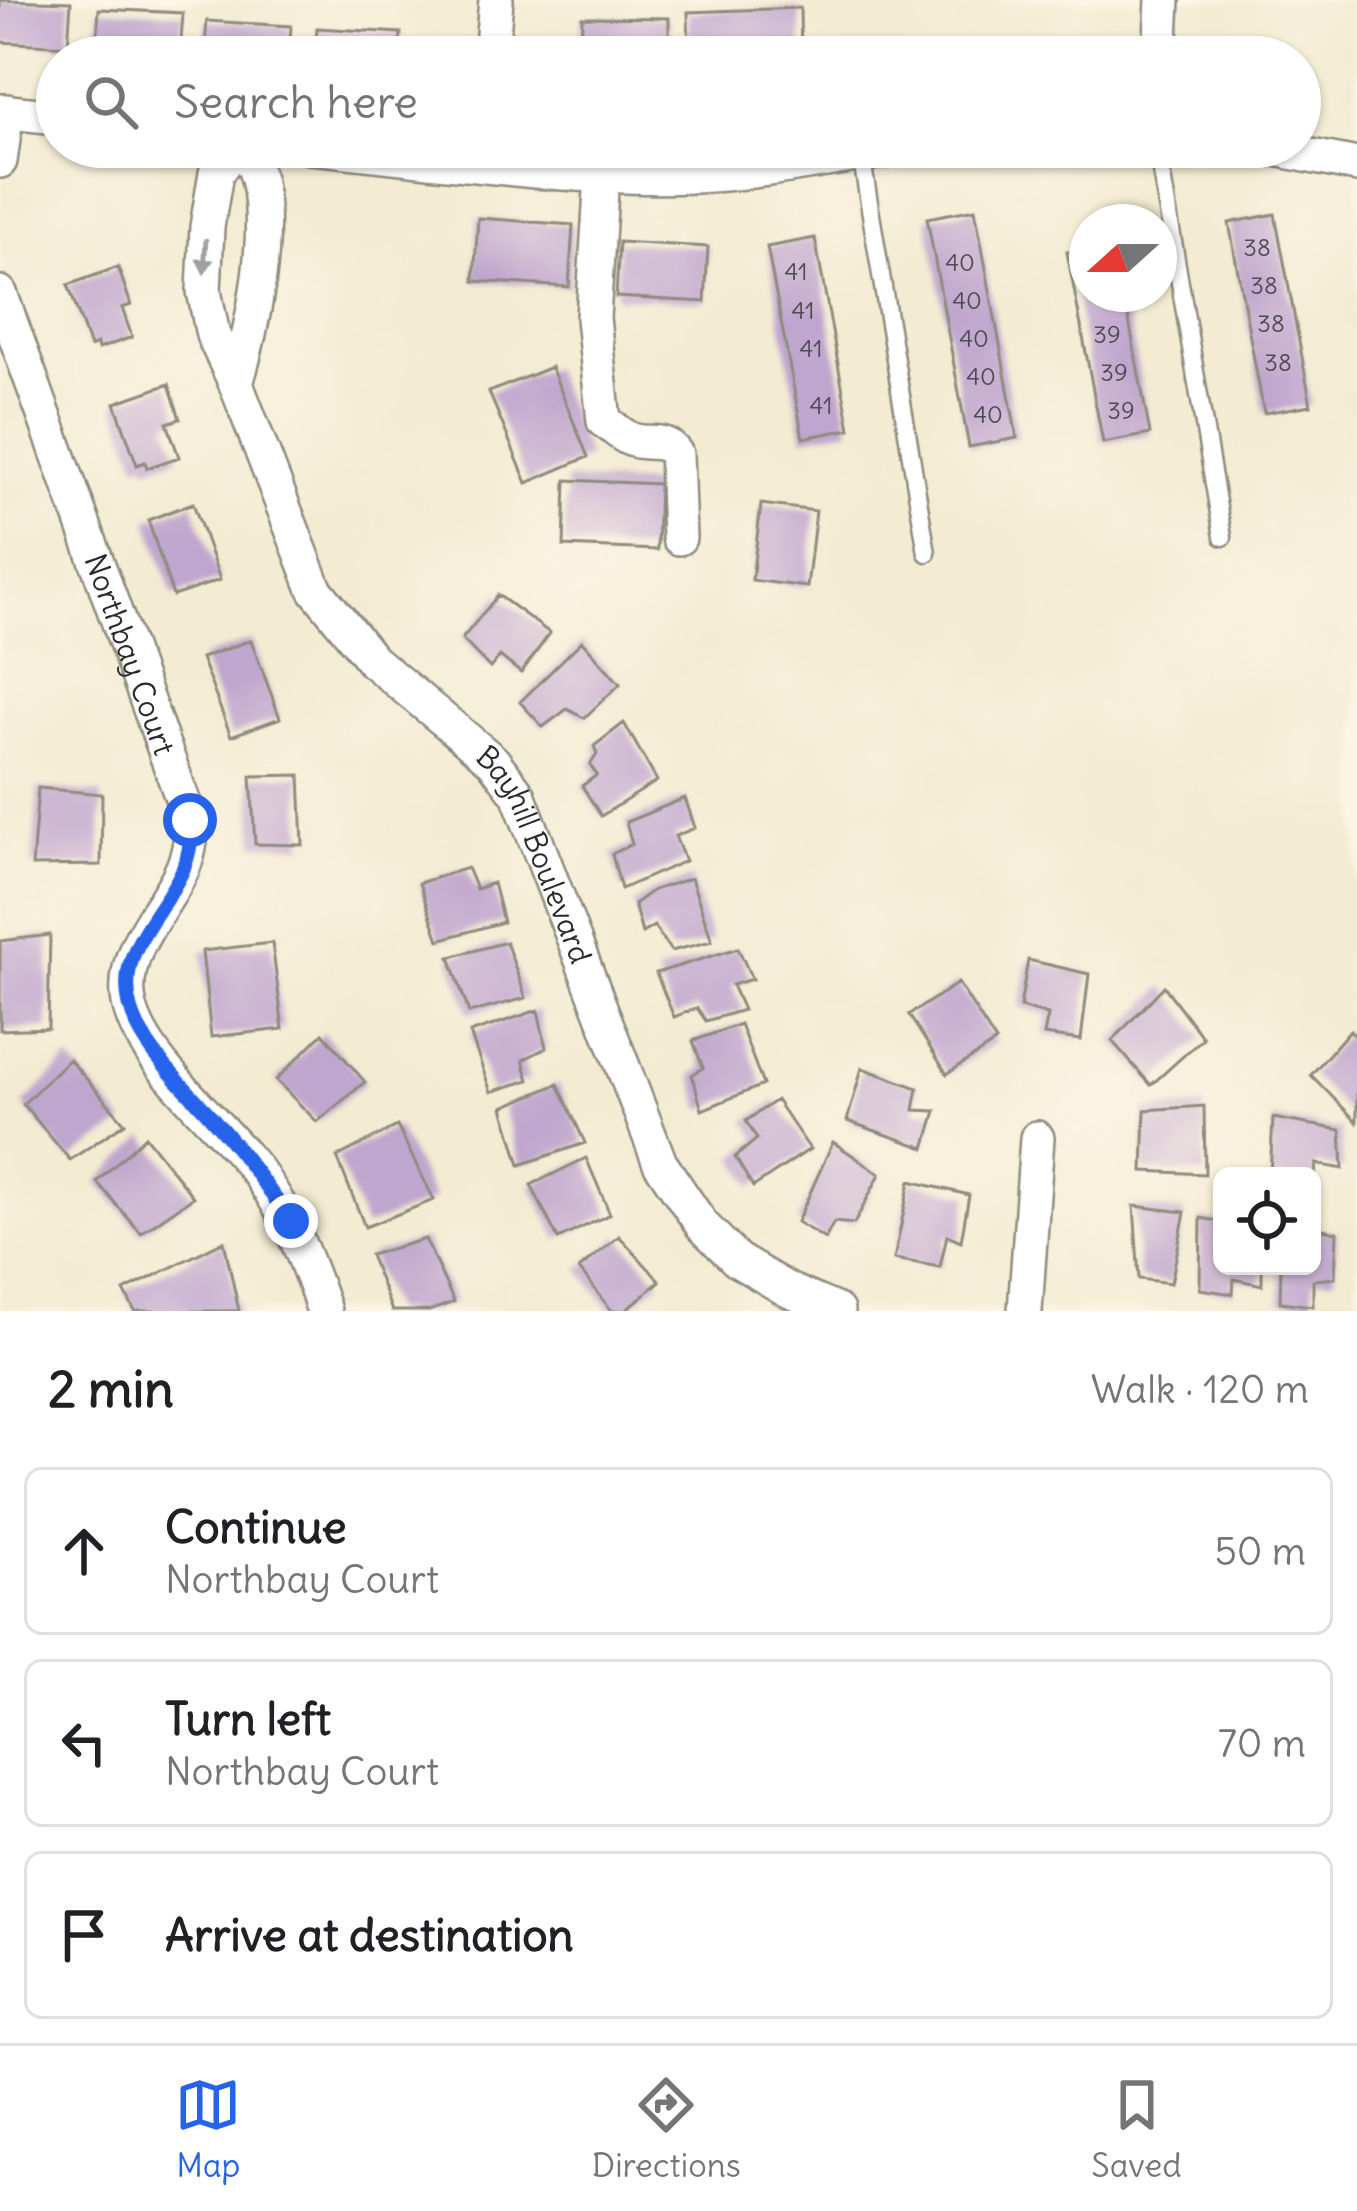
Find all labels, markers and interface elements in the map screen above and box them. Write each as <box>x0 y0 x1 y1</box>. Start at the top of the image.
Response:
search box <box>36 36 1321 168</box>
icon: search <box>78 69 144 135</box>
text: Search here <box>174 74 418 130</box>
north arrow <box>1069 204 1177 312</box>
house number: 38 <box>1243 232 1271 262</box>
one-way arrow <box>195 238 214 276</box>
house number: 40 <box>945 247 975 277</box>
house number: 41 <box>784 256 808 286</box>
house number: 38 <box>1250 270 1278 300</box>
house number: 40 <box>952 285 982 315</box>
house number: 41 <box>791 295 815 325</box>
house number: 38 <box>1257 308 1285 338</box>
house number: 39 <box>1093 319 1121 349</box>
house number: 40 <box>959 323 989 353</box>
house number: 41 <box>799 333 823 363</box>
house number: 38 <box>1264 347 1292 377</box>
house number: 39 <box>1100 357 1128 387</box>
house number: 40 <box>966 361 996 391</box>
house number: 41 <box>809 390 833 420</box>
house number: 39 <box>1107 395 1135 425</box>
house number: 40 <box>973 399 1003 429</box>
street label: Northbay Court <box>77 549 184 760</box>
street label: Bayhill Boulevard <box>469 737 600 969</box>
route start <box>163 793 217 847</box>
map controls <box>1213 1167 1321 1275</box>
button: locate <box>1213 1167 1321 1275</box>
route end <box>264 1194 318 1248</box>
text: 2 min <box>48 1357 174 1421</box>
text: Walk · 120 m <box>1091 1365 1309 1414</box>
text: Continue <box>165 1499 347 1555</box>
icon: ahead <box>51 1518 117 1584</box>
text: 50 m <box>1214 1527 1306 1576</box>
text: Northbay Court <box>165 1555 439 1604</box>
text: Turn left <box>165 1691 331 1747</box>
icon: left <box>51 1710 117 1776</box>
text: 70 m <box>1218 1719 1306 1768</box>
text: Northbay Court <box>165 1747 439 1796</box>
icon: arrive <box>51 1902 117 1968</box>
text: Arrive at destination <box>165 1907 574 1963</box>
tab: Map <box>175 2072 241 2186</box>
tab: Directions <box>592 2072 741 2186</box>
tab: Saved <box>1091 2072 1182 2186</box>

